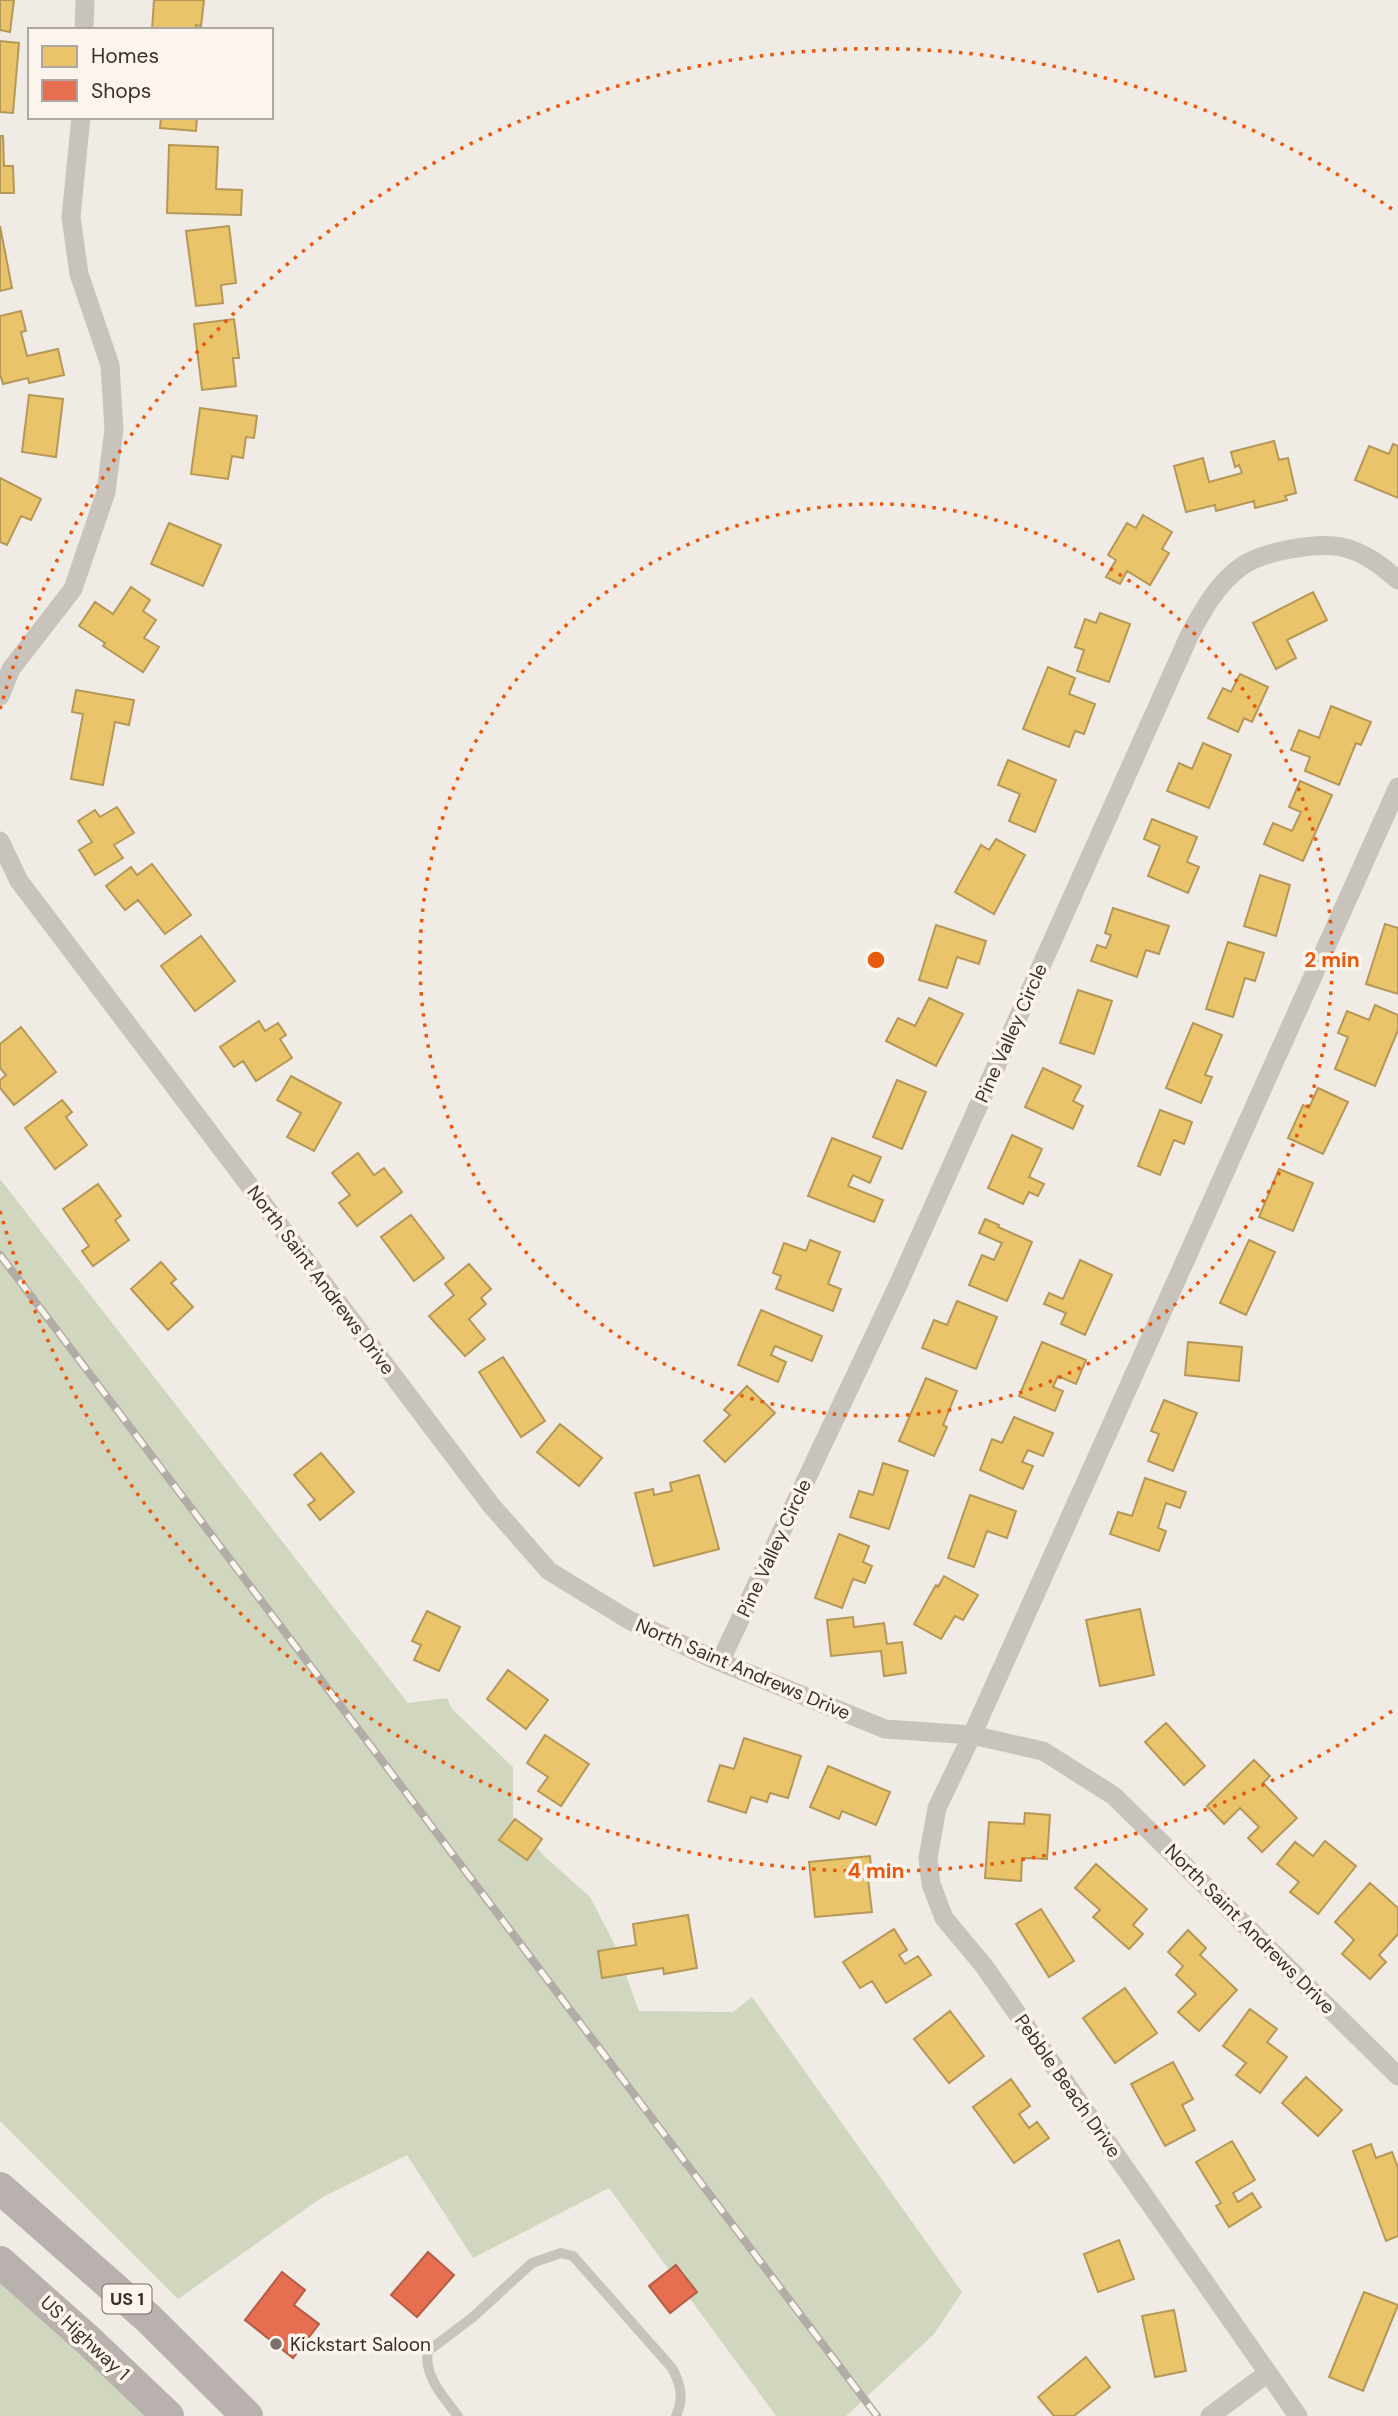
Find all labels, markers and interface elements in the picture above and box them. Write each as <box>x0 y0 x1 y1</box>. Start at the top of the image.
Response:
legend <box>28 28 273 119</box>
text: Homes <box>91 42 159 70</box>
text: Shops <box>91 77 151 105</box>
text: 2 min <box>1304 946 1360 974</box>
centre of rings <box>864 948 888 972</box>
street label: Pine Valley Circle <box>969 960 1053 1106</box>
street label: North Saint Andrews Drive <box>242 1180 400 1380</box>
street label: Pine Valley Circle <box>731 1475 817 1621</box>
street label: North Saint Andrews Drive <box>632 1612 854 1726</box>
street label: North Saint Andrews Drive <box>1160 1839 1340 2019</box>
text: 4 min <box>847 1857 905 1885</box>
street label: Pebble Beach Drive <box>1009 2009 1127 2163</box>
road number: US 1 <box>102 2284 152 2314</box>
street label: US Highway 1 <box>35 2290 135 2386</box>
place label: Kickstart Saloon <box>290 2332 431 2357</box>
marker: Kickstart Saloon <box>268 2336 284 2352</box>

